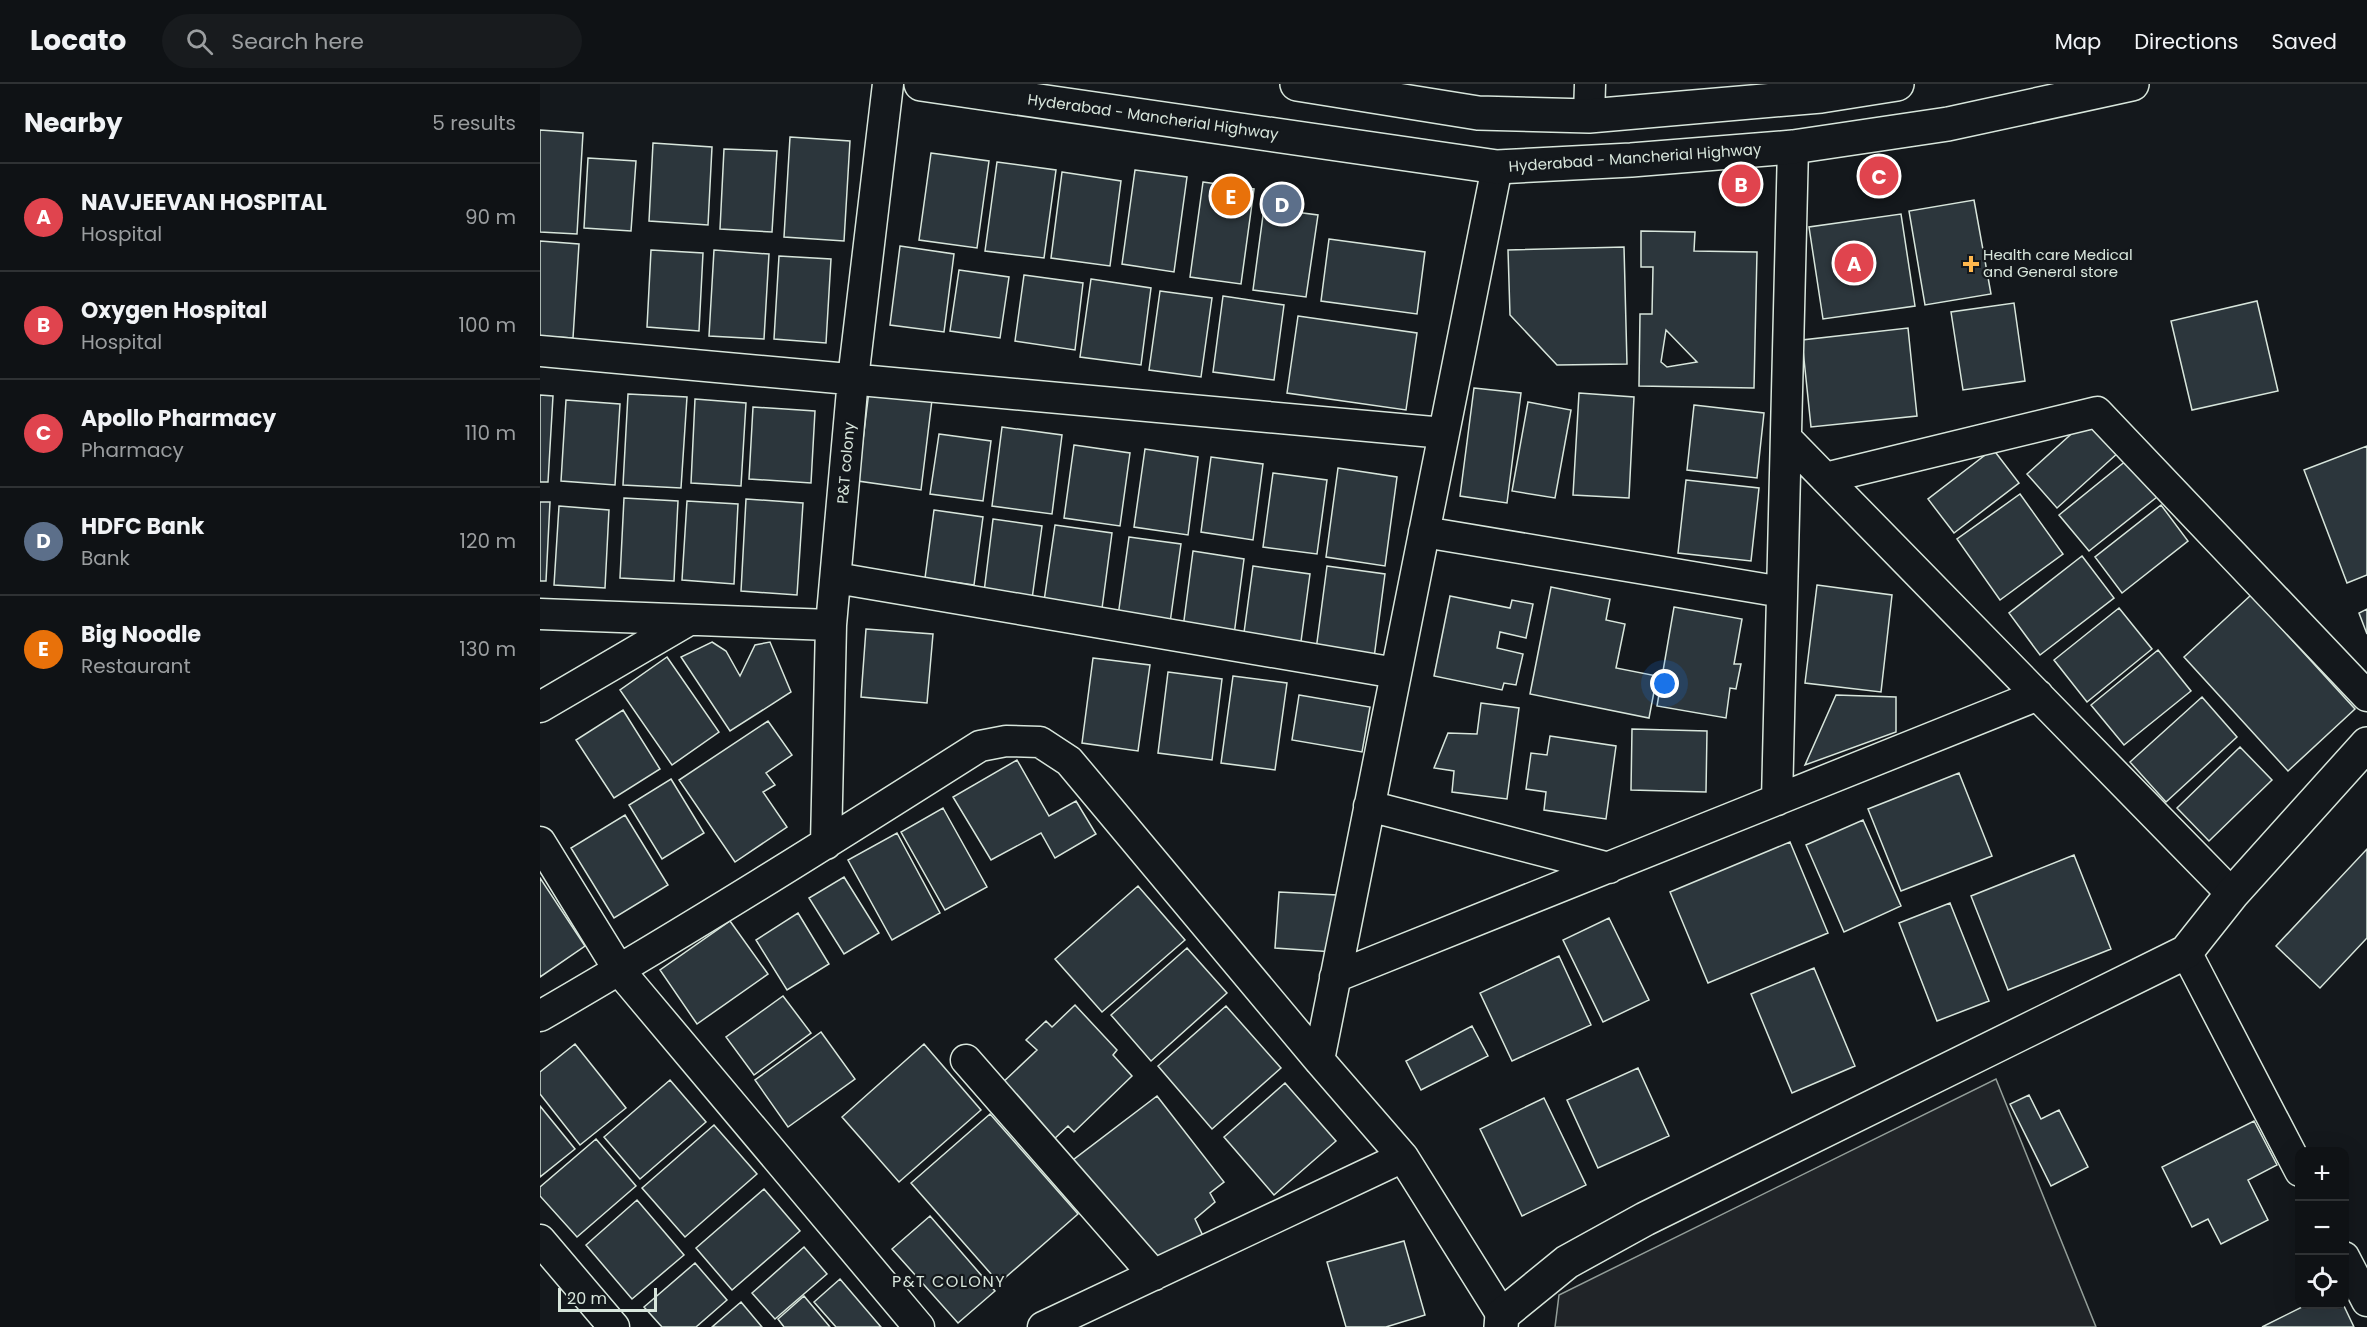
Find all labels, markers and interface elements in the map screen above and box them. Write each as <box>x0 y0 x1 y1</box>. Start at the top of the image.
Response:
search box <box>162 14 582 68</box>
text: Locato <box>30 21 126 60</box>
icon: search <box>183 25 216 58</box>
text: Search here <box>231 26 364 57</box>
text: Map <box>2055 27 2101 56</box>
text: Directions <box>2134 27 2238 56</box>
text: Saved <box>2271 27 2337 56</box>
street label: Hyderabad - Mancherial Highway <box>1026 88 1280 145</box>
text: Nearby <box>24 105 122 141</box>
text: 5 results <box>432 109 516 137</box>
street label: Hyderabad - Mancherial Highway <box>1508 138 1763 177</box>
pin: C <box>1860 154 1898 199</box>
pin: B <box>1722 162 1760 206</box>
pin: E <box>1212 174 1250 218</box>
pin: D <box>1262 182 1302 226</box>
text: NAVJEEVAN HOSPITAL <box>81 187 327 218</box>
text: A <box>36 203 51 231</box>
text: 90 m <box>465 203 516 231</box>
text: Hospital <box>81 220 162 248</box>
pin: A <box>1834 240 1874 285</box>
place label: Health care Medical and General store <box>1983 244 2133 282</box>
marker: Health care Medical and General store <box>1964 257 1978 271</box>
text: Oxygen Hospital <box>81 295 267 326</box>
text: B <box>37 311 50 339</box>
text: 100 m <box>459 311 516 339</box>
text: Hospital <box>81 328 162 356</box>
text: Apollo Pharmacy <box>81 403 276 434</box>
text: C <box>36 419 51 447</box>
text: 110 m <box>465 419 516 447</box>
street label: P&T colony <box>831 421 860 505</box>
text: Pharmacy <box>81 436 184 464</box>
text: HDFC Bank <box>81 511 204 542</box>
text: D <box>36 527 51 555</box>
text: 120 m <box>460 527 516 555</box>
text: Bank <box>81 544 130 572</box>
text: Big Noodle <box>81 619 201 650</box>
text: E <box>38 635 49 663</box>
text: 130 m <box>459 635 516 663</box>
text: Restaurant <box>81 652 191 680</box>
your location <box>1650 669 1679 698</box>
map controls <box>2295 1147 2349 1309</box>
button: + <box>2295 1147 2349 1201</box>
button: − <box>2295 1201 2349 1255</box>
button: locate <box>2295 1255 2349 1309</box>
district label: P&T COLONY <box>892 1270 1006 1293</box>
scale bar <box>558 1285 657 1312</box>
text: 20 m <box>567 1287 607 1310</box>

